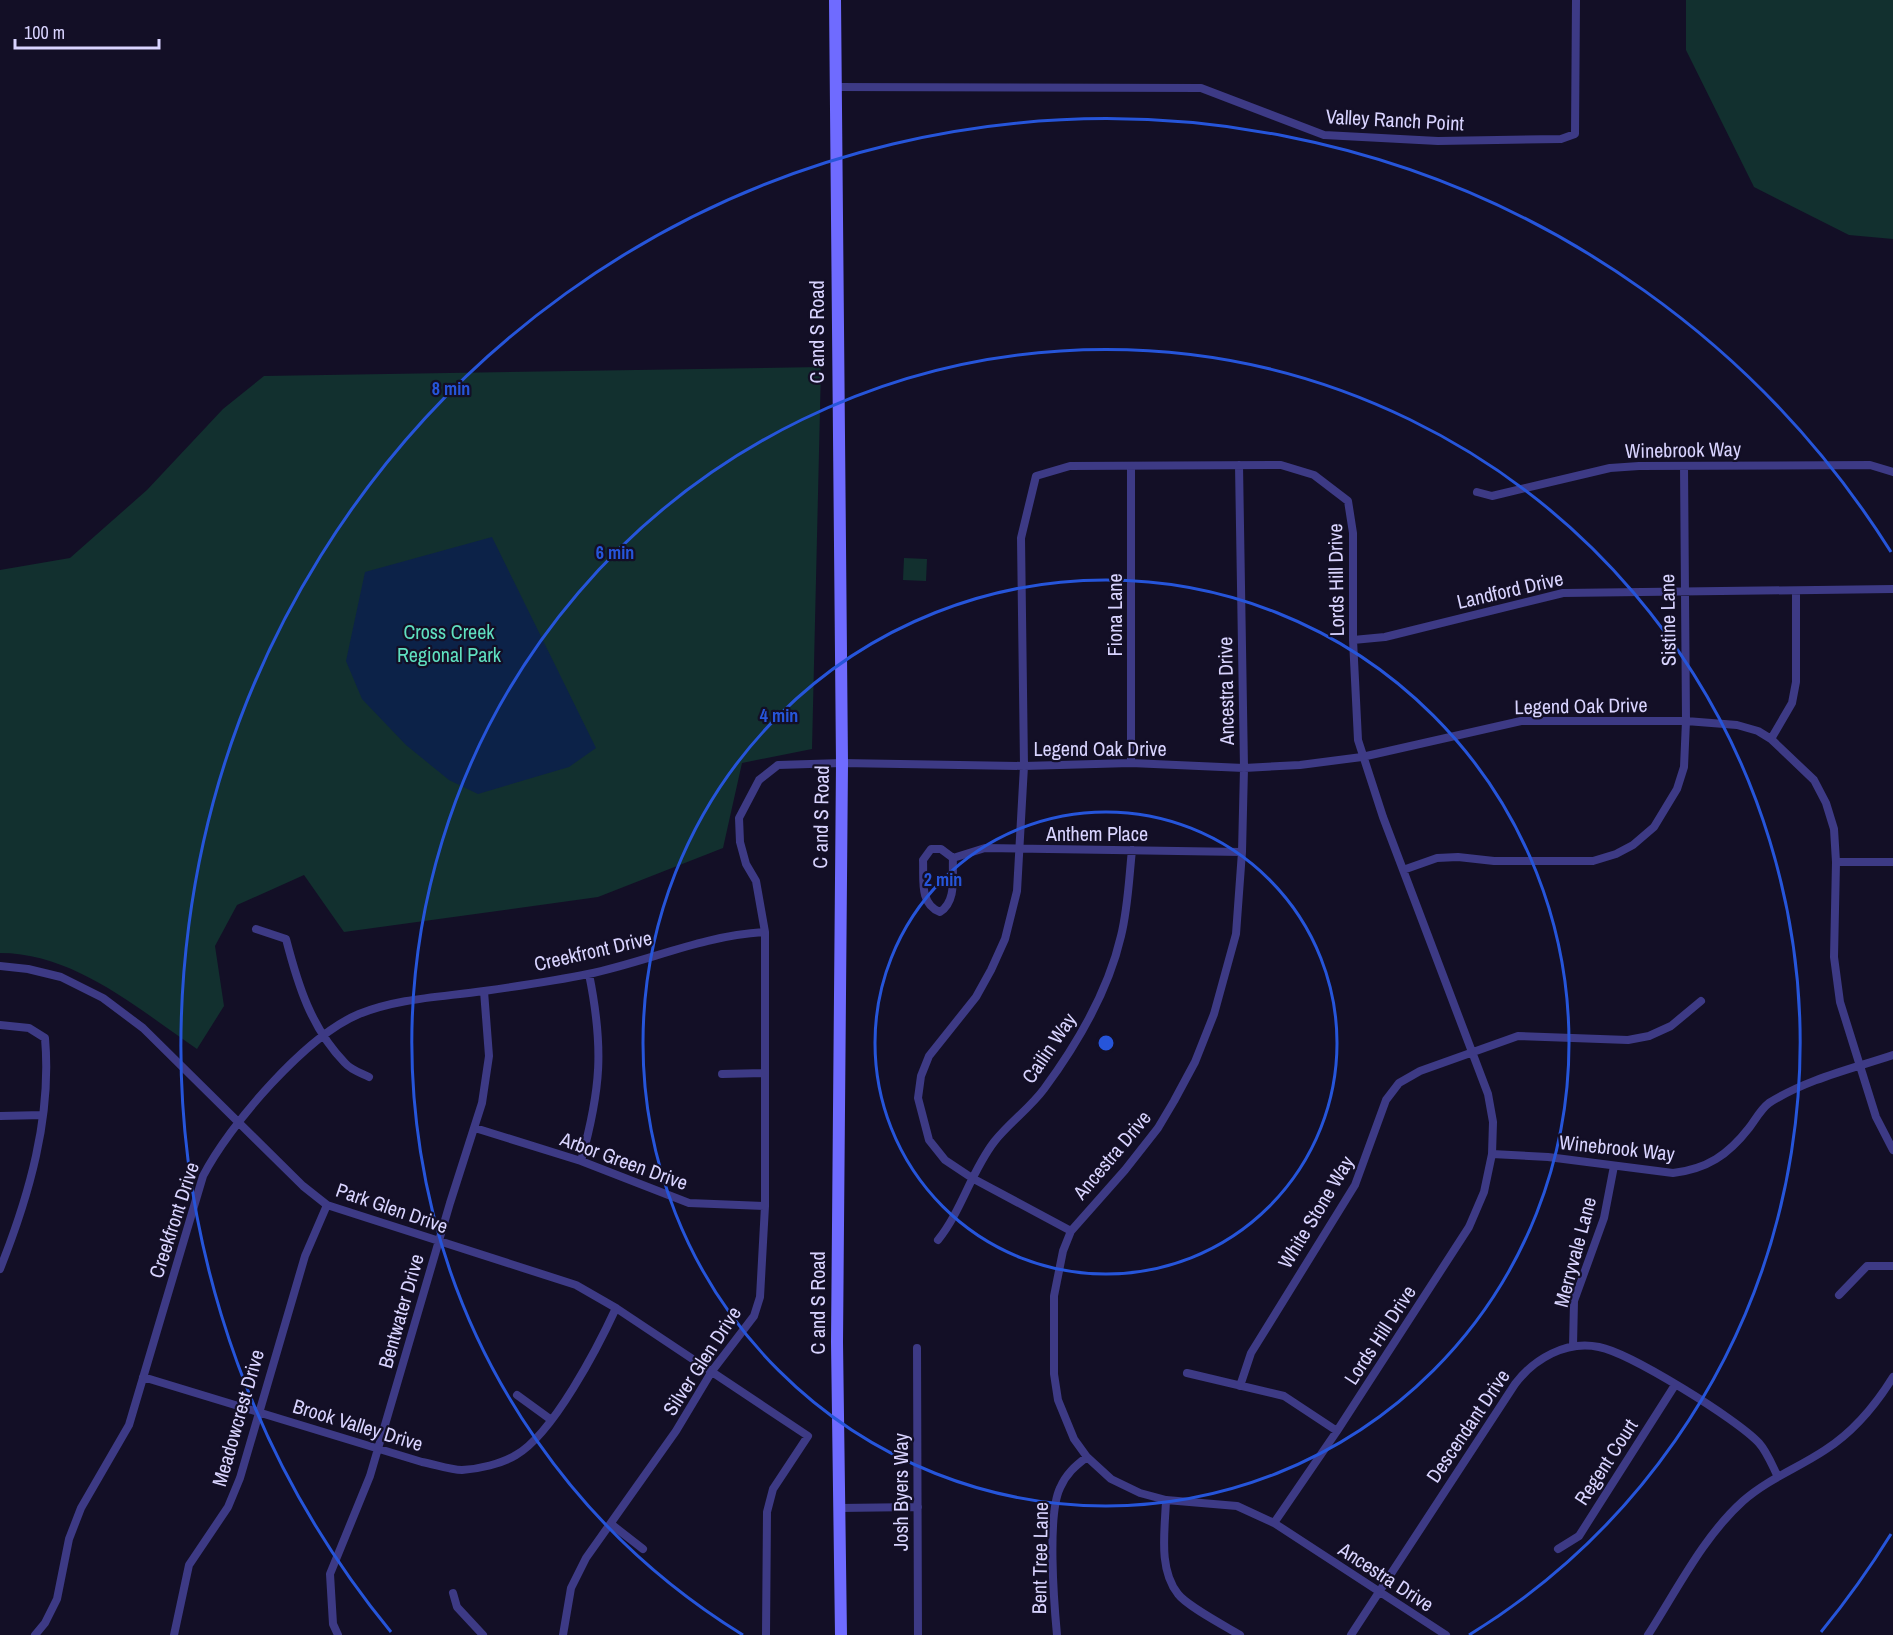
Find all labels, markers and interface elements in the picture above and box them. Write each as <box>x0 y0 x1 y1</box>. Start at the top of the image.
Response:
scale bar <box>15 12 159 50</box>
text: 100 m <box>24 20 65 45</box>
street label: Valley Ranch Point <box>1325 102 1465 137</box>
street label: C and S Road <box>803 280 830 384</box>
text: 8 min <box>432 376 470 401</box>
street label: Winebrook Way <box>1625 435 1742 464</box>
street label: Lords Hill Drive <box>1321 523 1350 637</box>
text: 6 min <box>596 540 634 565</box>
street label: Landford Drive <box>1454 564 1566 615</box>
street label: Fiona Lane <box>1101 574 1128 656</box>
street label: Sistine Lane <box>1653 574 1682 666</box>
park label: Cross Creek Regional Park <box>397 618 502 668</box>
street label: Ancestra Drive <box>1211 637 1240 746</box>
street label: Legend Oak Drive <box>1514 691 1648 720</box>
text: 4 min <box>760 703 798 728</box>
street label: Legend Oak Drive <box>1033 735 1167 762</box>
street label: C and S Road <box>806 765 835 869</box>
street label: Anthem Place <box>1045 820 1148 847</box>
text: 2 min <box>924 867 962 892</box>
street label: Creekfront Drive <box>531 924 655 977</box>
street label: Cailin Way <box>1015 1007 1082 1088</box>
centre of rings <box>1096 1033 1116 1053</box>
street label: Ancestra Drive <box>1066 1104 1157 1206</box>
street label: Arbor Green Drive <box>556 1125 692 1196</box>
street label: Winebrook Way <box>1558 1128 1677 1167</box>
street label: White Stone Way <box>1271 1150 1360 1273</box>
street label: Creekfront Drive <box>142 1158 205 1281</box>
street label: Park Glen Drive <box>333 1176 452 1239</box>
street label: Merryvale Lane <box>1547 1194 1602 1310</box>
street label: Bentwater Drive <box>371 1251 430 1371</box>
street label: C and S Road <box>804 1251 831 1355</box>
street label: Lords Hill Drive <box>1337 1280 1422 1389</box>
street label: Silver Glen Drive <box>656 1301 747 1420</box>
street label: Meadowcrest Drive <box>205 1346 270 1489</box>
street label: Descendant Drive <box>1420 1364 1515 1488</box>
street label: Brook Valley Drive <box>290 1392 426 1457</box>
street label: Regent Court <box>1568 1413 1644 1510</box>
street label: Josh Byers Way <box>887 1432 914 1551</box>
street label: Bent Tree Lane <box>1025 1502 1054 1614</box>
street label: Ancestra Drive <box>1333 1535 1439 1617</box>

